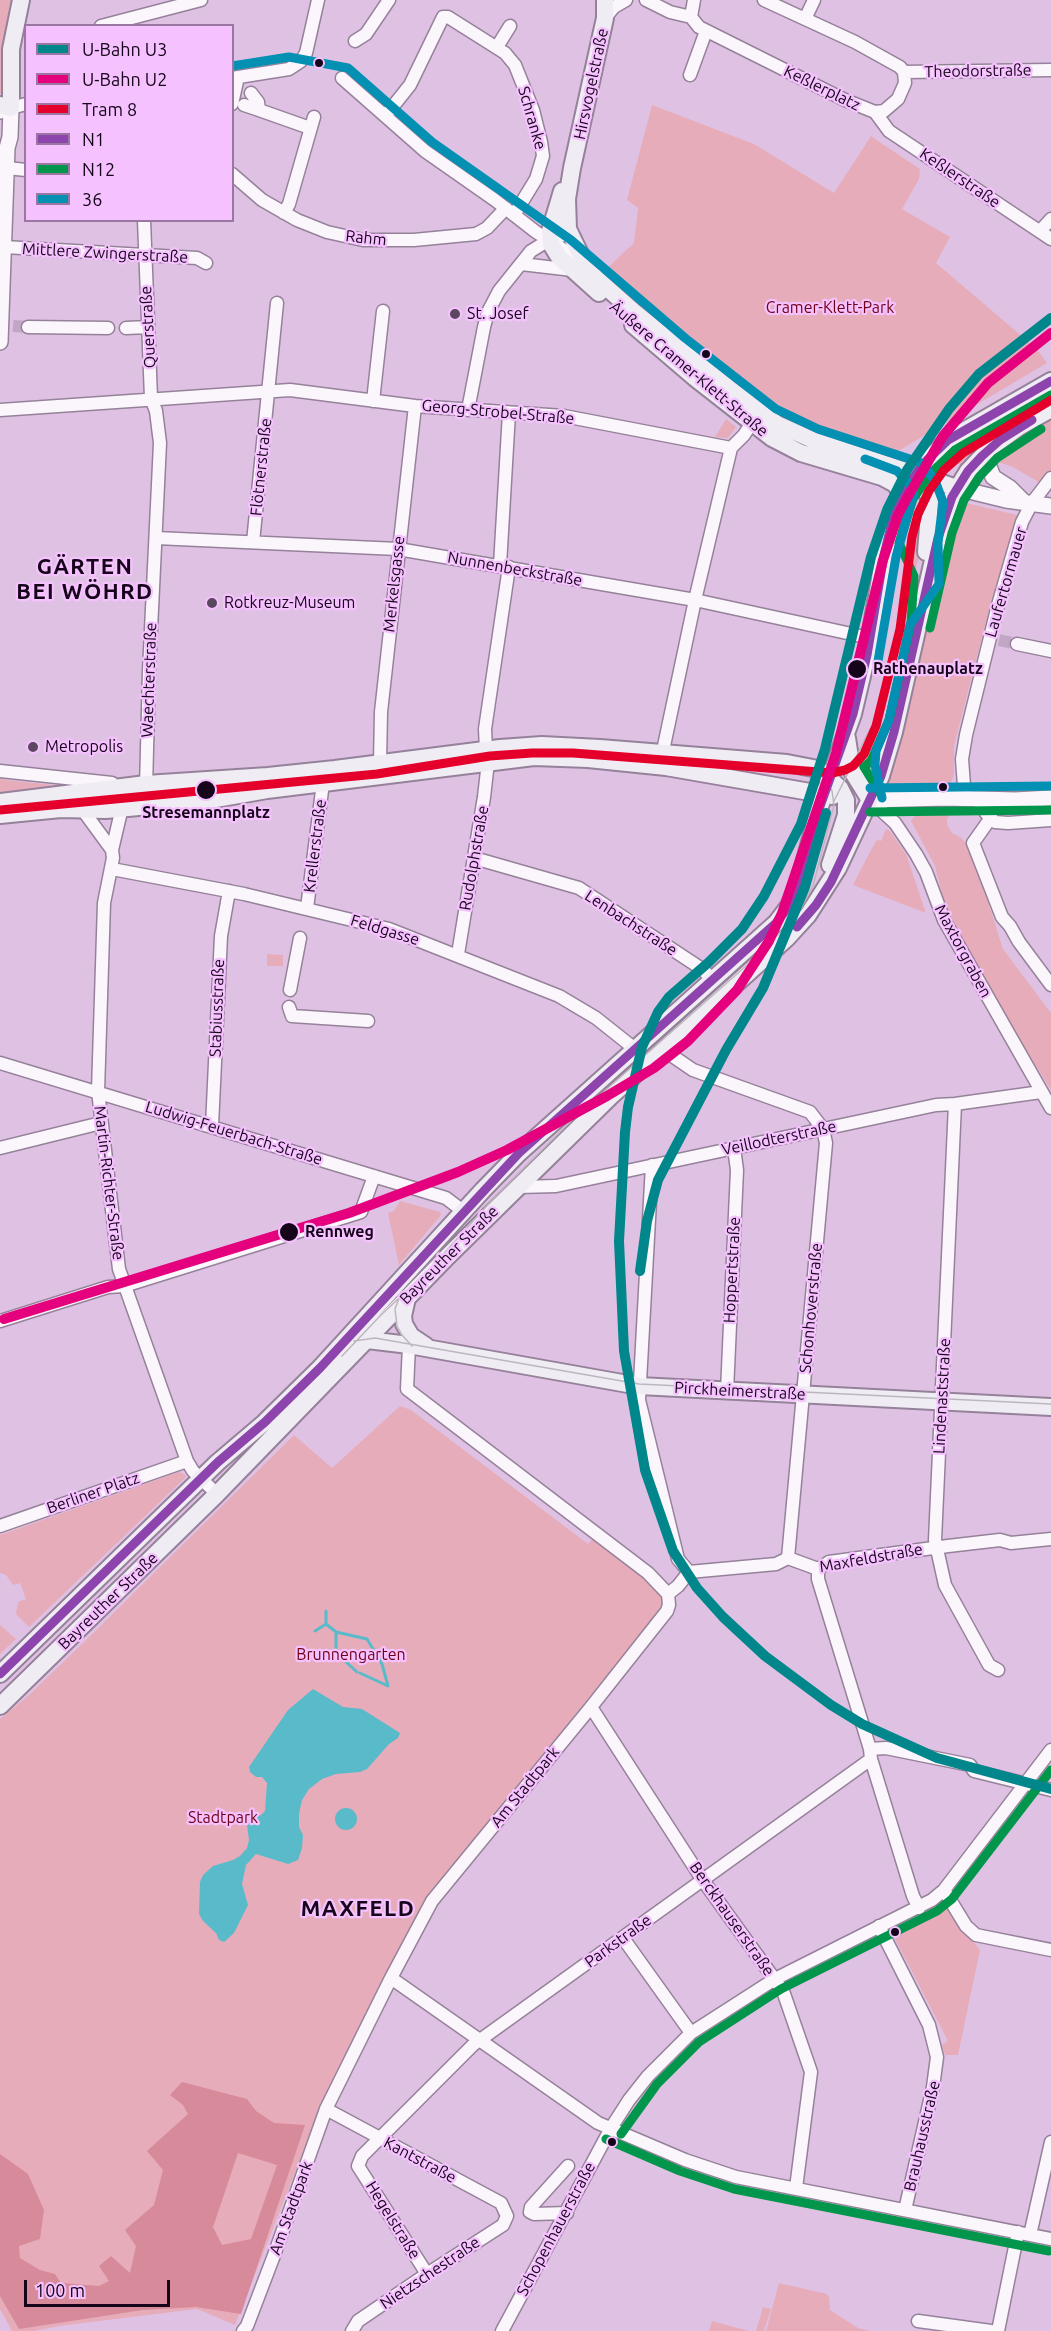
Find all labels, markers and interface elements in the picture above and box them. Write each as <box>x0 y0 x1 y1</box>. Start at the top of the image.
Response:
legend <box>24 24 234 222</box>
street label: Hirsvogelstraße <box>570 27 612 141</box>
text: U-Bahn U3 <box>82 39 167 59</box>
unlabelled marker <box>313 57 325 69</box>
street label: Theodorstraße <box>924 60 1032 82</box>
street label: Keßlerplatz <box>781 61 863 115</box>
text: U-Bahn U2 <box>82 69 167 89</box>
street label: Schranke <box>514 84 550 152</box>
text: Tram 8 <box>82 99 137 119</box>
text: N1 <box>82 129 105 149</box>
street label: Keßlerstraße <box>916 144 1004 212</box>
text: N12 <box>82 159 115 179</box>
text: 36 <box>82 189 102 209</box>
street label: Rahm <box>345 226 387 250</box>
street label: Mittlere Zwingerstraße <box>21 239 189 267</box>
street label: Querstraße <box>136 285 160 369</box>
street label: Äußere Cramer-Klett-Straße <box>606 297 772 441</box>
park label: Cramer-Klett-Park <box>766 298 894 318</box>
place label: St. Josef <box>467 304 529 324</box>
marker: St. Josef <box>448 307 462 321</box>
unlabelled marker <box>700 348 712 360</box>
street label: Georg-Strobel-Straße <box>421 396 575 428</box>
street label: Flötnerstraße <box>246 417 276 517</box>
street label: Laufertormauer <box>981 524 1031 640</box>
street label: Merkelsgasse <box>379 535 409 633</box>
street label: Nunnenbeckstraße <box>446 548 584 590</box>
district label: GÄRTEN BEI WÖHRD <box>16 554 154 606</box>
place label: Rotkreuz-Museum <box>224 593 355 613</box>
marker: Rotkreuz-Museum <box>205 596 219 610</box>
street label: Waechterstraße <box>137 622 161 738</box>
marker: Rathenauplatz <box>846 658 868 680</box>
place label: Rathenauplatz <box>873 659 983 679</box>
place label: Metropolis <box>45 737 123 757</box>
marker: Metropolis <box>26 740 40 754</box>
marker: Stresemannplatz <box>195 779 217 801</box>
unlabelled marker <box>937 781 949 793</box>
street label: Krellerstraße <box>300 798 330 894</box>
place label: Stresemannplatz <box>142 803 270 823</box>
street label: Rudolphstraße <box>455 804 493 912</box>
street label: Lenbachstraße <box>581 886 681 960</box>
street label: Maxtorgraben <box>930 901 996 1001</box>
street label: Feldgasse <box>348 910 422 950</box>
street label: Stabiusstraße <box>206 959 228 1057</box>
street label: Ludwig-Feuerbach-Straße <box>143 1097 325 1169</box>
street label: Martin-Richter-Straße <box>90 1105 128 1261</box>
street label: Veillodterstraße <box>720 1116 838 1160</box>
street label: Bayreuther Straße <box>396 1202 502 1308</box>
street label: Hoppertstraße <box>720 1216 744 1324</box>
marker: Rennweg <box>278 1221 300 1243</box>
place label: Rennweg <box>305 1222 374 1242</box>
street label: Schonhoverstraße <box>796 1242 826 1374</box>
street label: Lindenaststraße <box>929 1338 955 1454</box>
street label: Pirckheimerstraße <box>674 1378 806 1404</box>
street label: Berliner Platz <box>44 1468 142 1518</box>
street label: Maxfeldstraße <box>818 1539 924 1577</box>
street label: Bayreuther Straße <box>54 1548 162 1654</box>
park label: Brunnengarten <box>296 1645 406 1665</box>
street label: Am Stadtpark <box>487 1743 563 1831</box>
park label: Stadtpark <box>188 1808 258 1828</box>
street label: Berckhauserstraße <box>685 1858 779 1980</box>
district label: MAXFELD <box>301 1896 415 1922</box>
street label: Parkstraße <box>581 1910 655 1972</box>
unlabelled marker <box>889 1926 901 1938</box>
street label: Brauhausstraße <box>900 2079 944 2193</box>
street label: Kantstraße <box>380 2133 460 2187</box>
unlabelled marker <box>606 2136 618 2148</box>
street label: Am Stadtpark <box>265 2159 317 2257</box>
street label: Schopenhauerstraße <box>513 2159 599 2299</box>
street label: Hegelstraße <box>361 2178 425 2262</box>
street label: Nietzschestraße <box>376 2233 484 2313</box>
scale bar <box>27 2268 172 2306</box>
text: 100 m <box>35 2280 85 2300</box>

